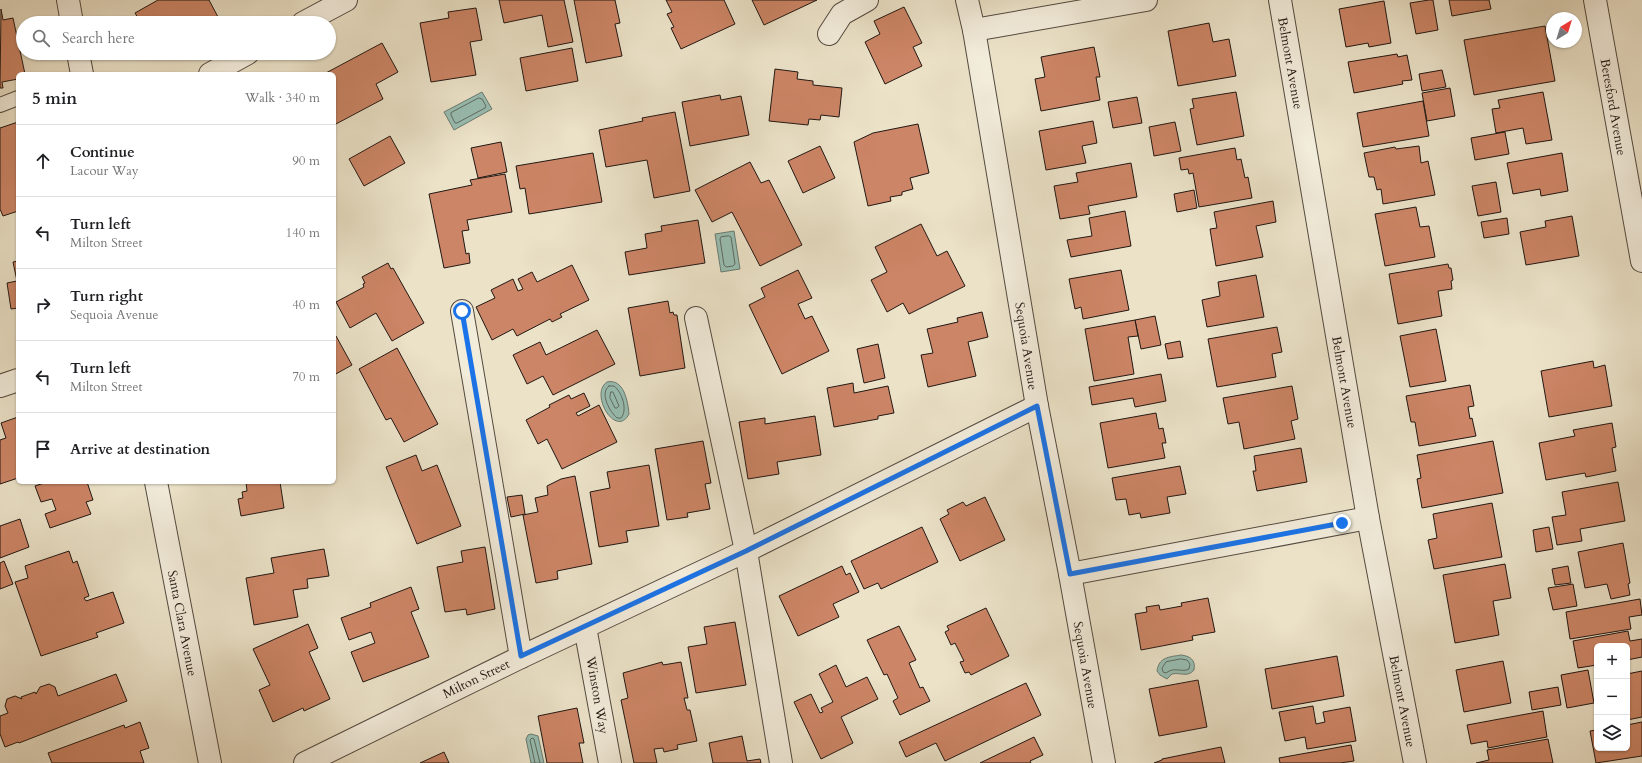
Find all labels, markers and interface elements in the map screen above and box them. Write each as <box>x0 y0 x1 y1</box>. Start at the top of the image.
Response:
north arrow <box>1546 12 1582 48</box>
search box <box>16 16 336 60</box>
street label: Belmont Avenue <box>1273 16 1307 111</box>
icon: search <box>30 27 52 49</box>
text: Search here <box>62 28 135 48</box>
street label: Beresford Avenue <box>1596 57 1630 157</box>
text: 5 min <box>32 87 77 110</box>
text: Walk · 340 m <box>245 89 320 107</box>
text: Continue <box>70 142 135 162</box>
icon: ahead <box>32 150 54 172</box>
text: 90 m <box>292 152 320 170</box>
text: Lacour Way <box>70 162 139 180</box>
text: Turn left <box>70 214 131 234</box>
icon: left <box>32 222 54 244</box>
text: 140 m <box>286 224 320 242</box>
text: Milton Street <box>70 234 143 252</box>
text: Turn right <box>70 286 143 306</box>
icon: right <box>32 294 54 316</box>
text: 40 m <box>292 296 320 314</box>
street label: Sequoia Avenue <box>1010 301 1042 391</box>
route start <box>453 302 471 320</box>
text: Sequoia Avenue <box>70 306 158 324</box>
street label: Belmont Avenue <box>1327 335 1361 430</box>
text: Turn left <box>70 358 131 378</box>
icon: left <box>32 366 54 388</box>
text: 70 m <box>292 368 320 386</box>
text: Milton Street <box>70 378 143 396</box>
icon: arrive <box>32 438 54 460</box>
text: Arrive at destination <box>70 439 210 459</box>
route end <box>1333 514 1351 532</box>
street label: Santa Clara Avenue <box>163 569 201 678</box>
street label: Sequoia Avenue <box>1068 620 1102 710</box>
map controls <box>1594 643 1630 751</box>
button: + <box>1594 643 1630 679</box>
street label: Winston Way <box>581 654 613 736</box>
street label: Belmont Avenue <box>1384 654 1420 749</box>
street label: Milton Street <box>440 655 513 703</box>
button: − <box>1594 679 1630 715</box>
button: layers <box>1594 715 1630 751</box>

